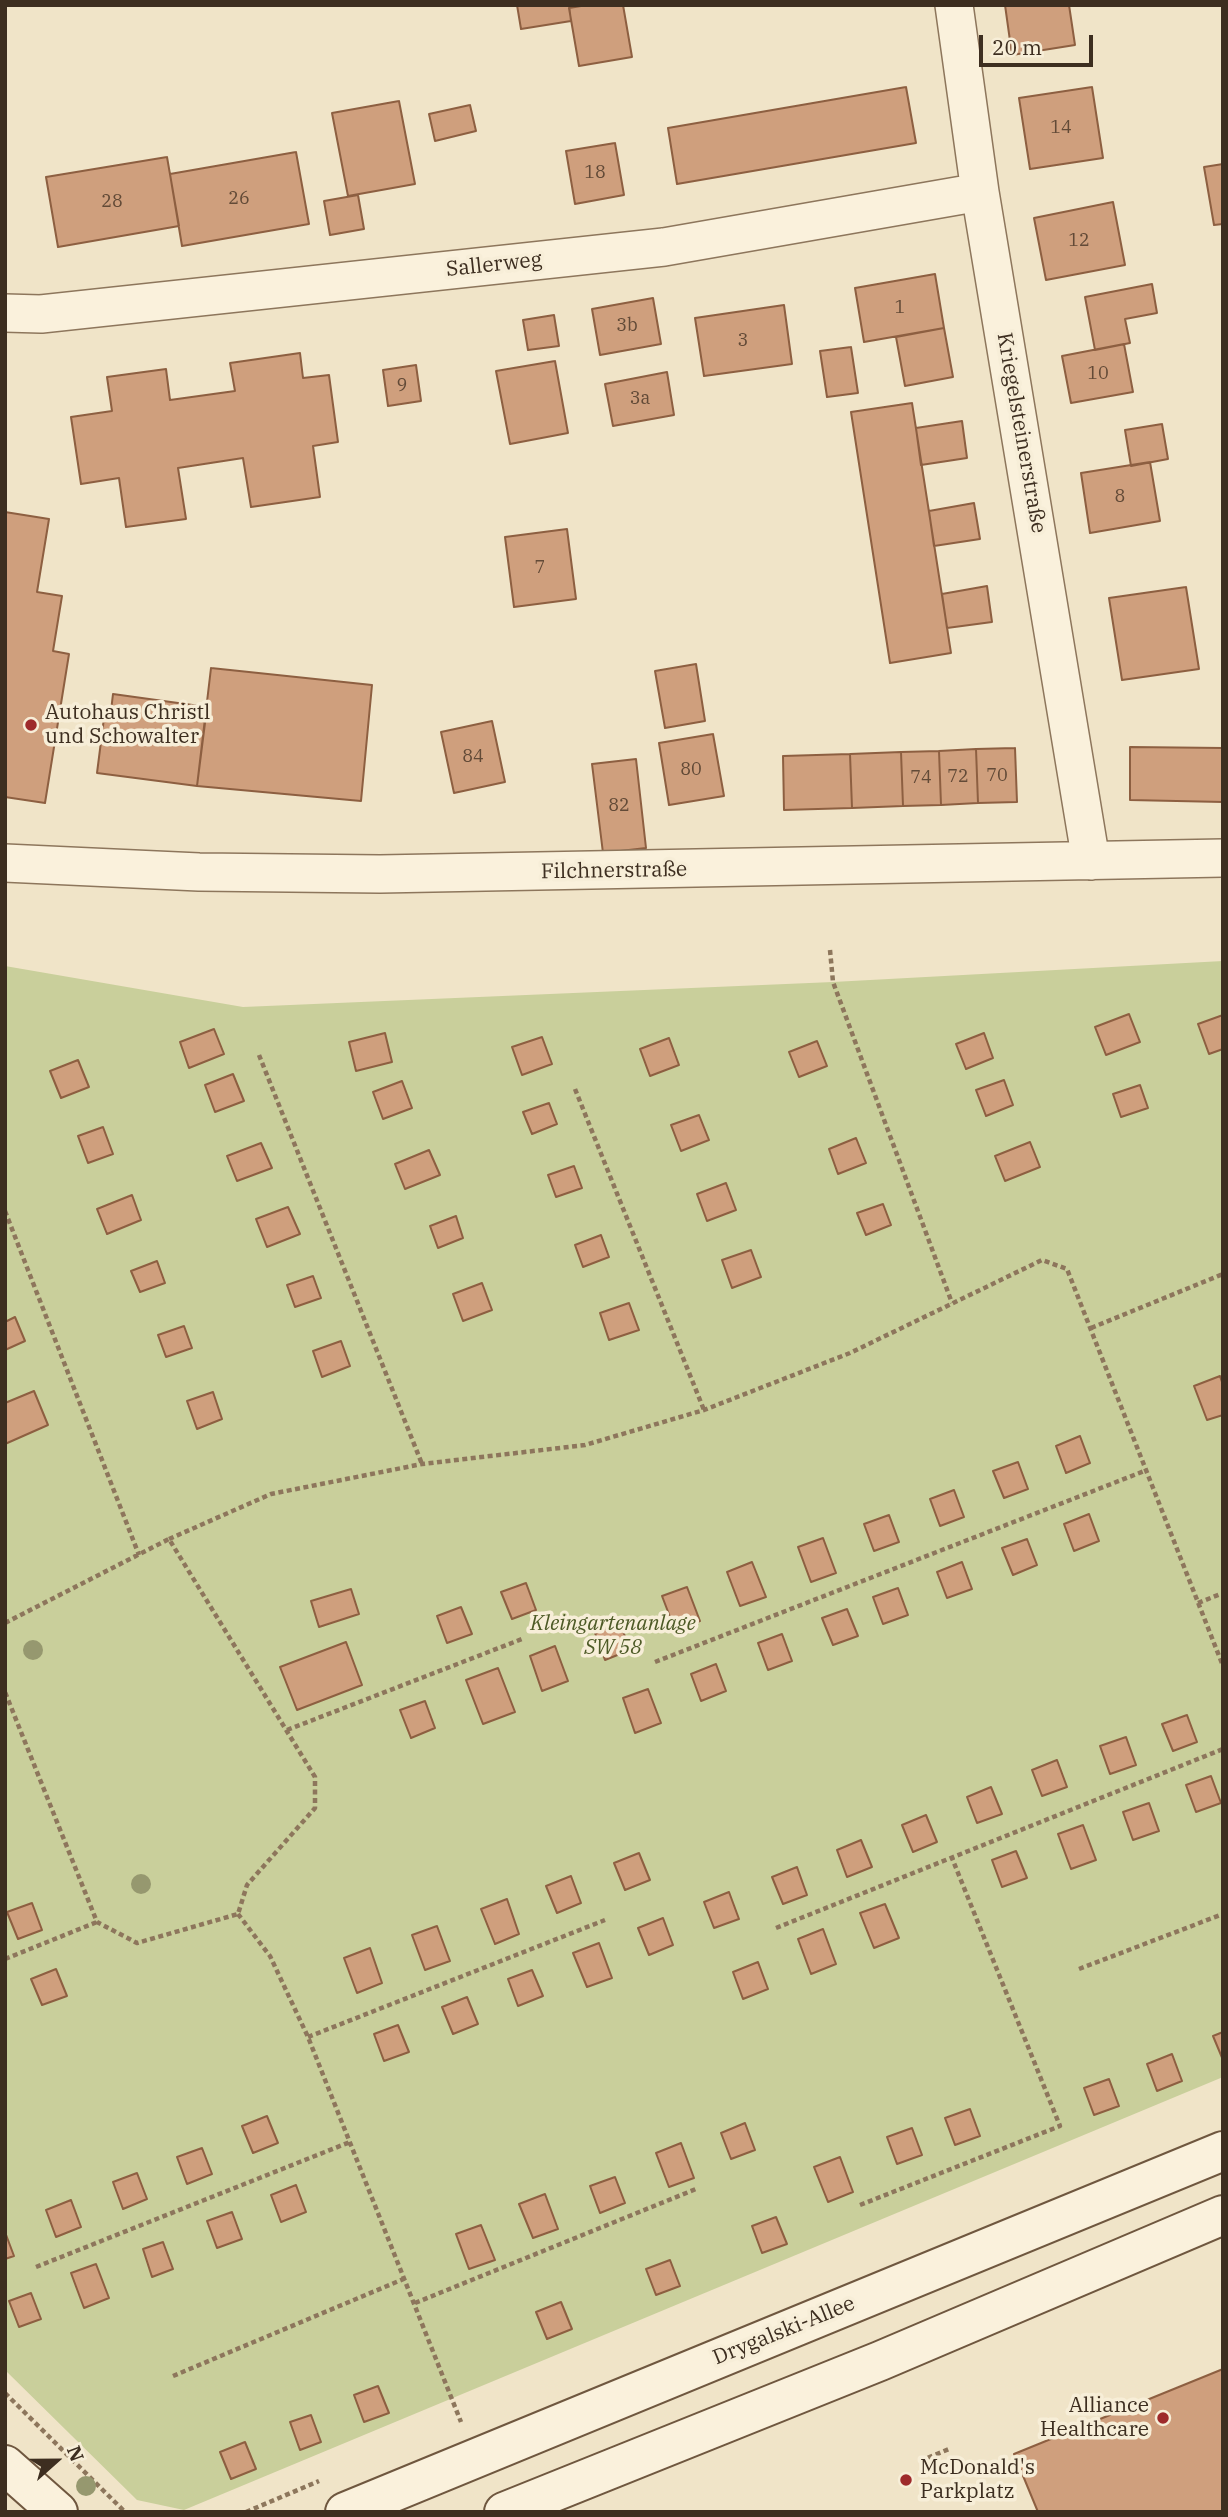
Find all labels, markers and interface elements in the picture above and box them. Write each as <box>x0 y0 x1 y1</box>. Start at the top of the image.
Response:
scale bar <box>983 21 1097 65</box>
text: 20 m <box>992 33 1042 61</box>
house number: 14 <box>1050 117 1072 139</box>
house number: 18 <box>584 162 606 184</box>
house number: 26 <box>228 188 250 210</box>
house number: 28 <box>101 191 123 213</box>
house number: 12 <box>1068 230 1090 252</box>
street label: Sallerweg <box>445 247 543 283</box>
house number: 1 <box>895 297 905 319</box>
house number: 3b <box>616 315 638 337</box>
house number: 3 <box>738 330 748 352</box>
street label: Kriegelsteinerstraße <box>991 331 1051 535</box>
house number: 10 <box>1087 363 1109 385</box>
house number: 9 <box>397 375 407 397</box>
house number: 3a <box>630 388 650 410</box>
house number: 8 <box>1115 486 1125 508</box>
house number: 7 <box>535 557 545 579</box>
place label: Autohaus Christl und Schowalter <box>45 700 210 750</box>
marker: Autohaus Christl und Schowalter <box>23 717 39 733</box>
house number: 84 <box>462 746 484 768</box>
house number: 80 <box>680 759 702 781</box>
house number: 70 <box>986 765 1008 787</box>
house number: 72 <box>947 766 969 788</box>
house number: 74 <box>910 767 932 789</box>
house number: 82 <box>608 795 630 817</box>
street label: Filchnerstraße <box>541 857 687 885</box>
park label: Kleingartenanlage SW 58 <box>530 1611 696 1661</box>
street label: Drygalski-Allee <box>709 2291 859 2371</box>
place label: Alliance Healthcare <box>1040 2393 1149 2443</box>
marker: Alliance Healthcare <box>1155 2410 1171 2426</box>
north arrow <box>21 2426 91 2496</box>
text: N <box>62 2442 90 2465</box>
place label: McDonald's Parkplatz <box>920 2455 1035 2505</box>
marker: McDonald's Parkplatz <box>898 2472 914 2488</box>

